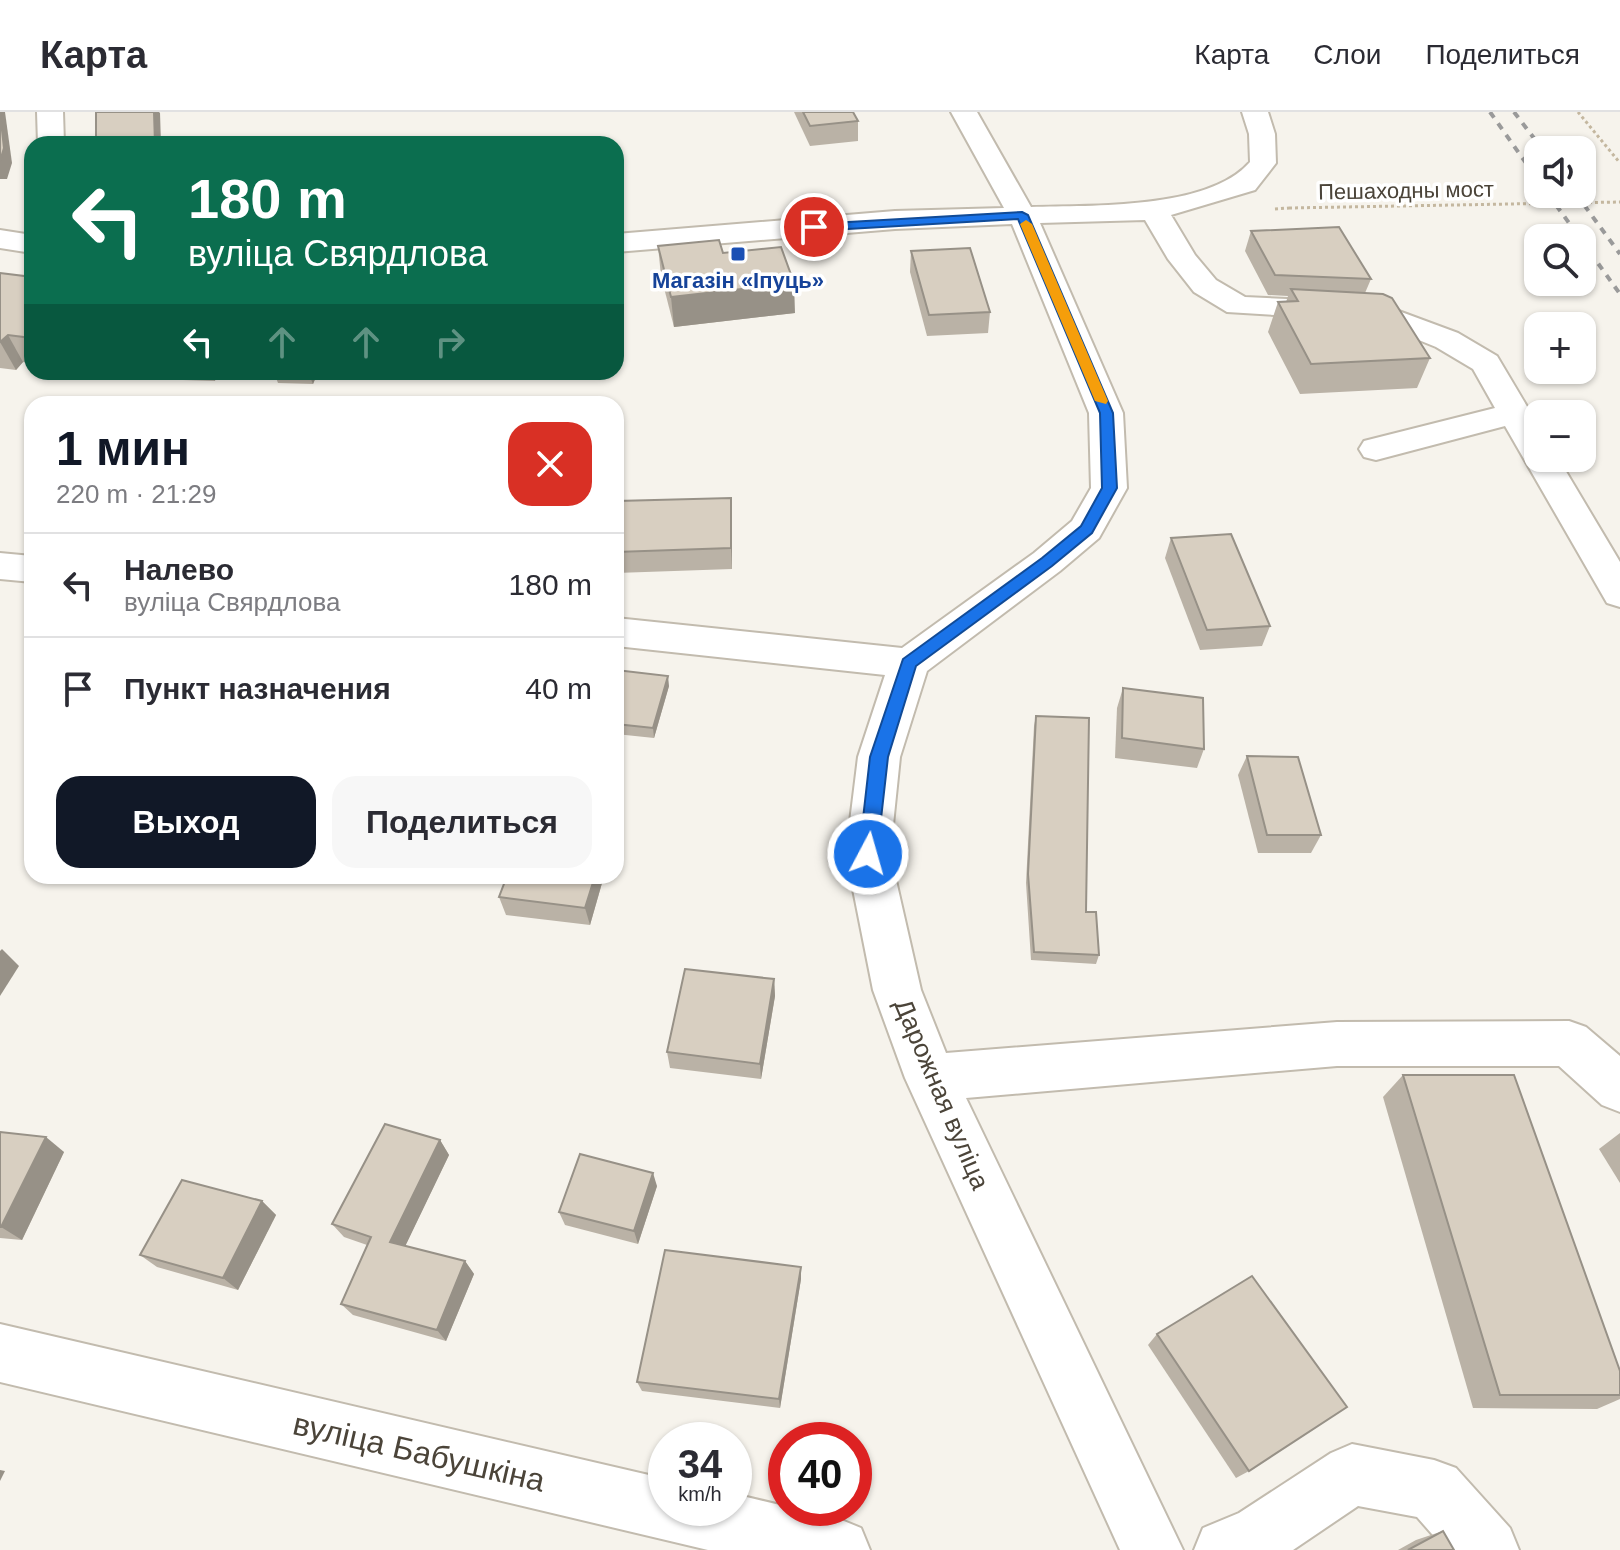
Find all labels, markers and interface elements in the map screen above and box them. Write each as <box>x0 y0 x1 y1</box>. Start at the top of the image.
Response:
text: Карта <box>40 34 147 76</box>
text: Карта <box>1194 39 1269 70</box>
text: Слои <box>1313 39 1381 70</box>
text: Поделиться <box>1425 39 1580 70</box>
map controls <box>1524 136 1596 472</box>
button: sound <box>1524 136 1596 208</box>
text: 180 m <box>188 167 347 230</box>
icon: left <box>56 168 160 272</box>
street label: Пешаходны мост <box>1318 176 1494 205</box>
pin <box>780 193 848 261</box>
icon: arrive <box>792 205 836 249</box>
button: search <box>1524 224 1596 296</box>
text: вуліца Свярдлова <box>188 233 488 274</box>
marker: Магазін «Іпуць» <box>729 245 747 263</box>
place label: Магазін «Іпуць» <box>652 268 824 293</box>
button: + <box>1524 312 1596 384</box>
icon: left <box>176 320 220 364</box>
icon: ahead <box>260 320 304 364</box>
icon: ahead <box>344 320 388 364</box>
icon: right <box>428 320 472 364</box>
button: − <box>1524 400 1596 472</box>
text: 1 мин <box>56 422 190 475</box>
button: close <box>508 422 592 506</box>
text: 220 m · 21:29 <box>56 479 216 509</box>
text: Налево <box>124 553 234 586</box>
icon: left <box>56 563 100 607</box>
text: 180 m <box>509 568 592 601</box>
text: вуліца Свярдлова <box>124 587 341 617</box>
icon: arrive <box>56 667 100 711</box>
text: Пункт назначения <box>124 672 391 705</box>
text: 40 m <box>525 672 592 705</box>
button: Выход <box>56 776 316 868</box>
button: Поделиться <box>332 776 592 868</box>
position arrow <box>826 812 910 896</box>
street label: Дарожная вуліца <box>888 994 996 1194</box>
street label: вуліца Бабушкіна <box>290 1406 548 1498</box>
speed limit sign: 40 <box>768 1422 872 1526</box>
text: 34 <box>678 1442 722 1486</box>
text: km/h <box>678 1483 722 1505</box>

